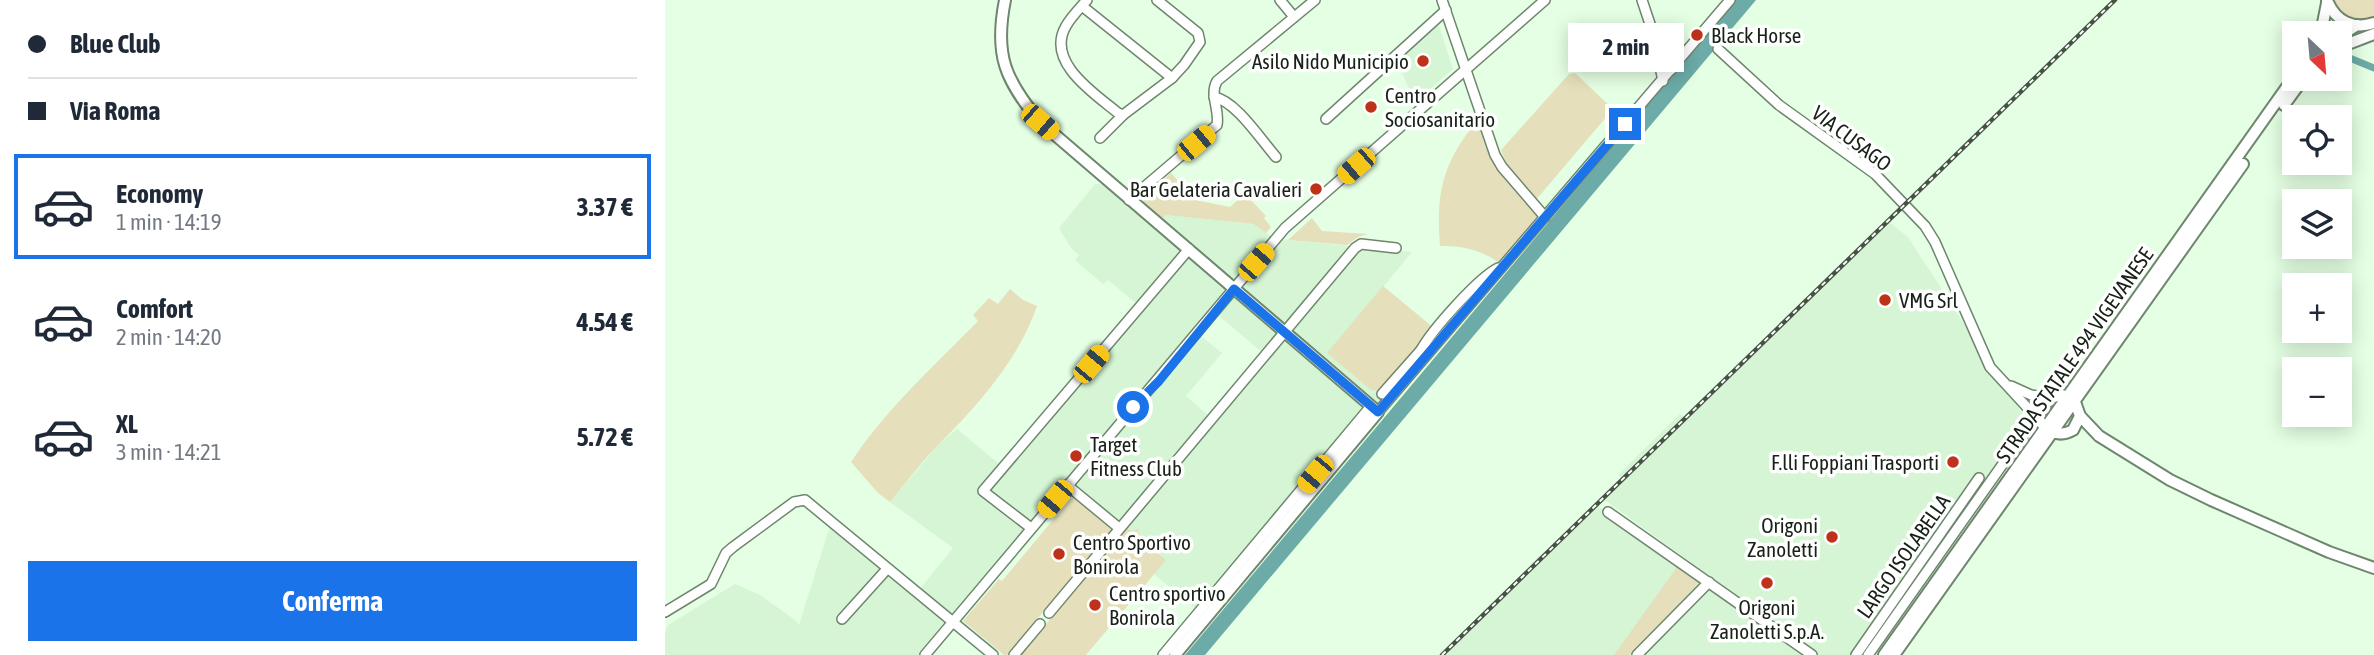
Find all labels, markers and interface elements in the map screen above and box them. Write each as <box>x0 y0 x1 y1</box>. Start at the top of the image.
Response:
north arrow <box>2282 21 2352 91</box>
map controls <box>2282 21 2352 427</box>
callout: 2 min <box>1567 23 1683 72</box>
place label: Black Horse <box>1711 23 1801 47</box>
marker: Black Horse <box>1689 27 1705 43</box>
text: Blue Club <box>70 29 161 59</box>
text: 2 min <box>1603 34 1649 60</box>
place label: Asilo Nido Municipio <box>1252 49 1409 73</box>
marker: Asilo Nido Municipio <box>1415 53 1431 69</box>
place label: Centro Sociosanitario <box>1385 83 1495 131</box>
text: Via Roma <box>70 96 160 126</box>
marker: Centro Sociosanitario <box>1363 99 1379 115</box>
car <box>1018 100 1063 144</box>
street label: VIA CUSAGO <box>1808 100 1896 176</box>
button: locate <box>2282 105 2352 175</box>
route end <box>1609 108 1641 140</box>
car <box>1174 121 1219 165</box>
car <box>1334 144 1379 188</box>
icon: car <box>32 175 95 238</box>
place label: Bar Gelateria Cavalieri <box>1130 177 1302 201</box>
text: Economy <box>116 179 203 209</box>
marker: Bar Gelateria Cavalieri <box>1308 181 1324 197</box>
button: layers <box>2282 189 2352 259</box>
text: 3.37 € <box>576 192 633 222</box>
text: 1 min · 14:19 <box>116 209 222 235</box>
car <box>1235 239 1278 285</box>
street label: STRADA STATALE 494 VIGEVANESE <box>1991 243 2157 467</box>
button: + <box>2282 273 2352 343</box>
place label: VMG Srl <box>1899 288 1958 312</box>
icon: car <box>32 290 95 353</box>
marker: VMG Srl <box>1877 292 1893 308</box>
text: Comfort <box>116 294 193 324</box>
text: 4.54 € <box>576 307 633 337</box>
text: 2 min · 14:20 <box>116 324 222 350</box>
car <box>1070 341 1113 387</box>
button: − <box>2282 357 2352 427</box>
route start <box>1117 391 1149 423</box>
icon: car <box>32 405 95 468</box>
text: XL <box>116 409 138 439</box>
text: 5.72 € <box>576 422 633 452</box>
place label: Target Fitness Club <box>1090 432 1182 480</box>
text: 3 min · 14:21 <box>116 439 222 465</box>
marker: Target Fitness Club <box>1068 448 1084 464</box>
place label: F.lli Foppiani Trasporti <box>1771 450 1939 474</box>
car <box>1294 451 1337 497</box>
marker: F.lli Foppiani Trasporti <box>1945 454 1961 470</box>
car <box>1034 476 1077 522</box>
street label: LARGO ISOLABELLA <box>1852 489 1955 622</box>
place label: Origoni Zanoletti <box>1747 513 1818 561</box>
marker: Origoni Zanoletti <box>1824 529 1840 545</box>
place label: Centro Sportivo Bonirola <box>1073 530 1191 578</box>
marker: Centro Sportivo Bonirola <box>1051 546 1067 562</box>
button: Conferma <box>28 561 637 641</box>
marker: Origoni Zanoletti S.p.A. <box>1759 575 1775 591</box>
place label: Centro sportivo Bonirola <box>1109 581 1226 629</box>
place label: Origoni Zanoletti S.p.A. <box>1710 595 1824 643</box>
marker: Centro sportivo Bonirola <box>1087 597 1103 613</box>

